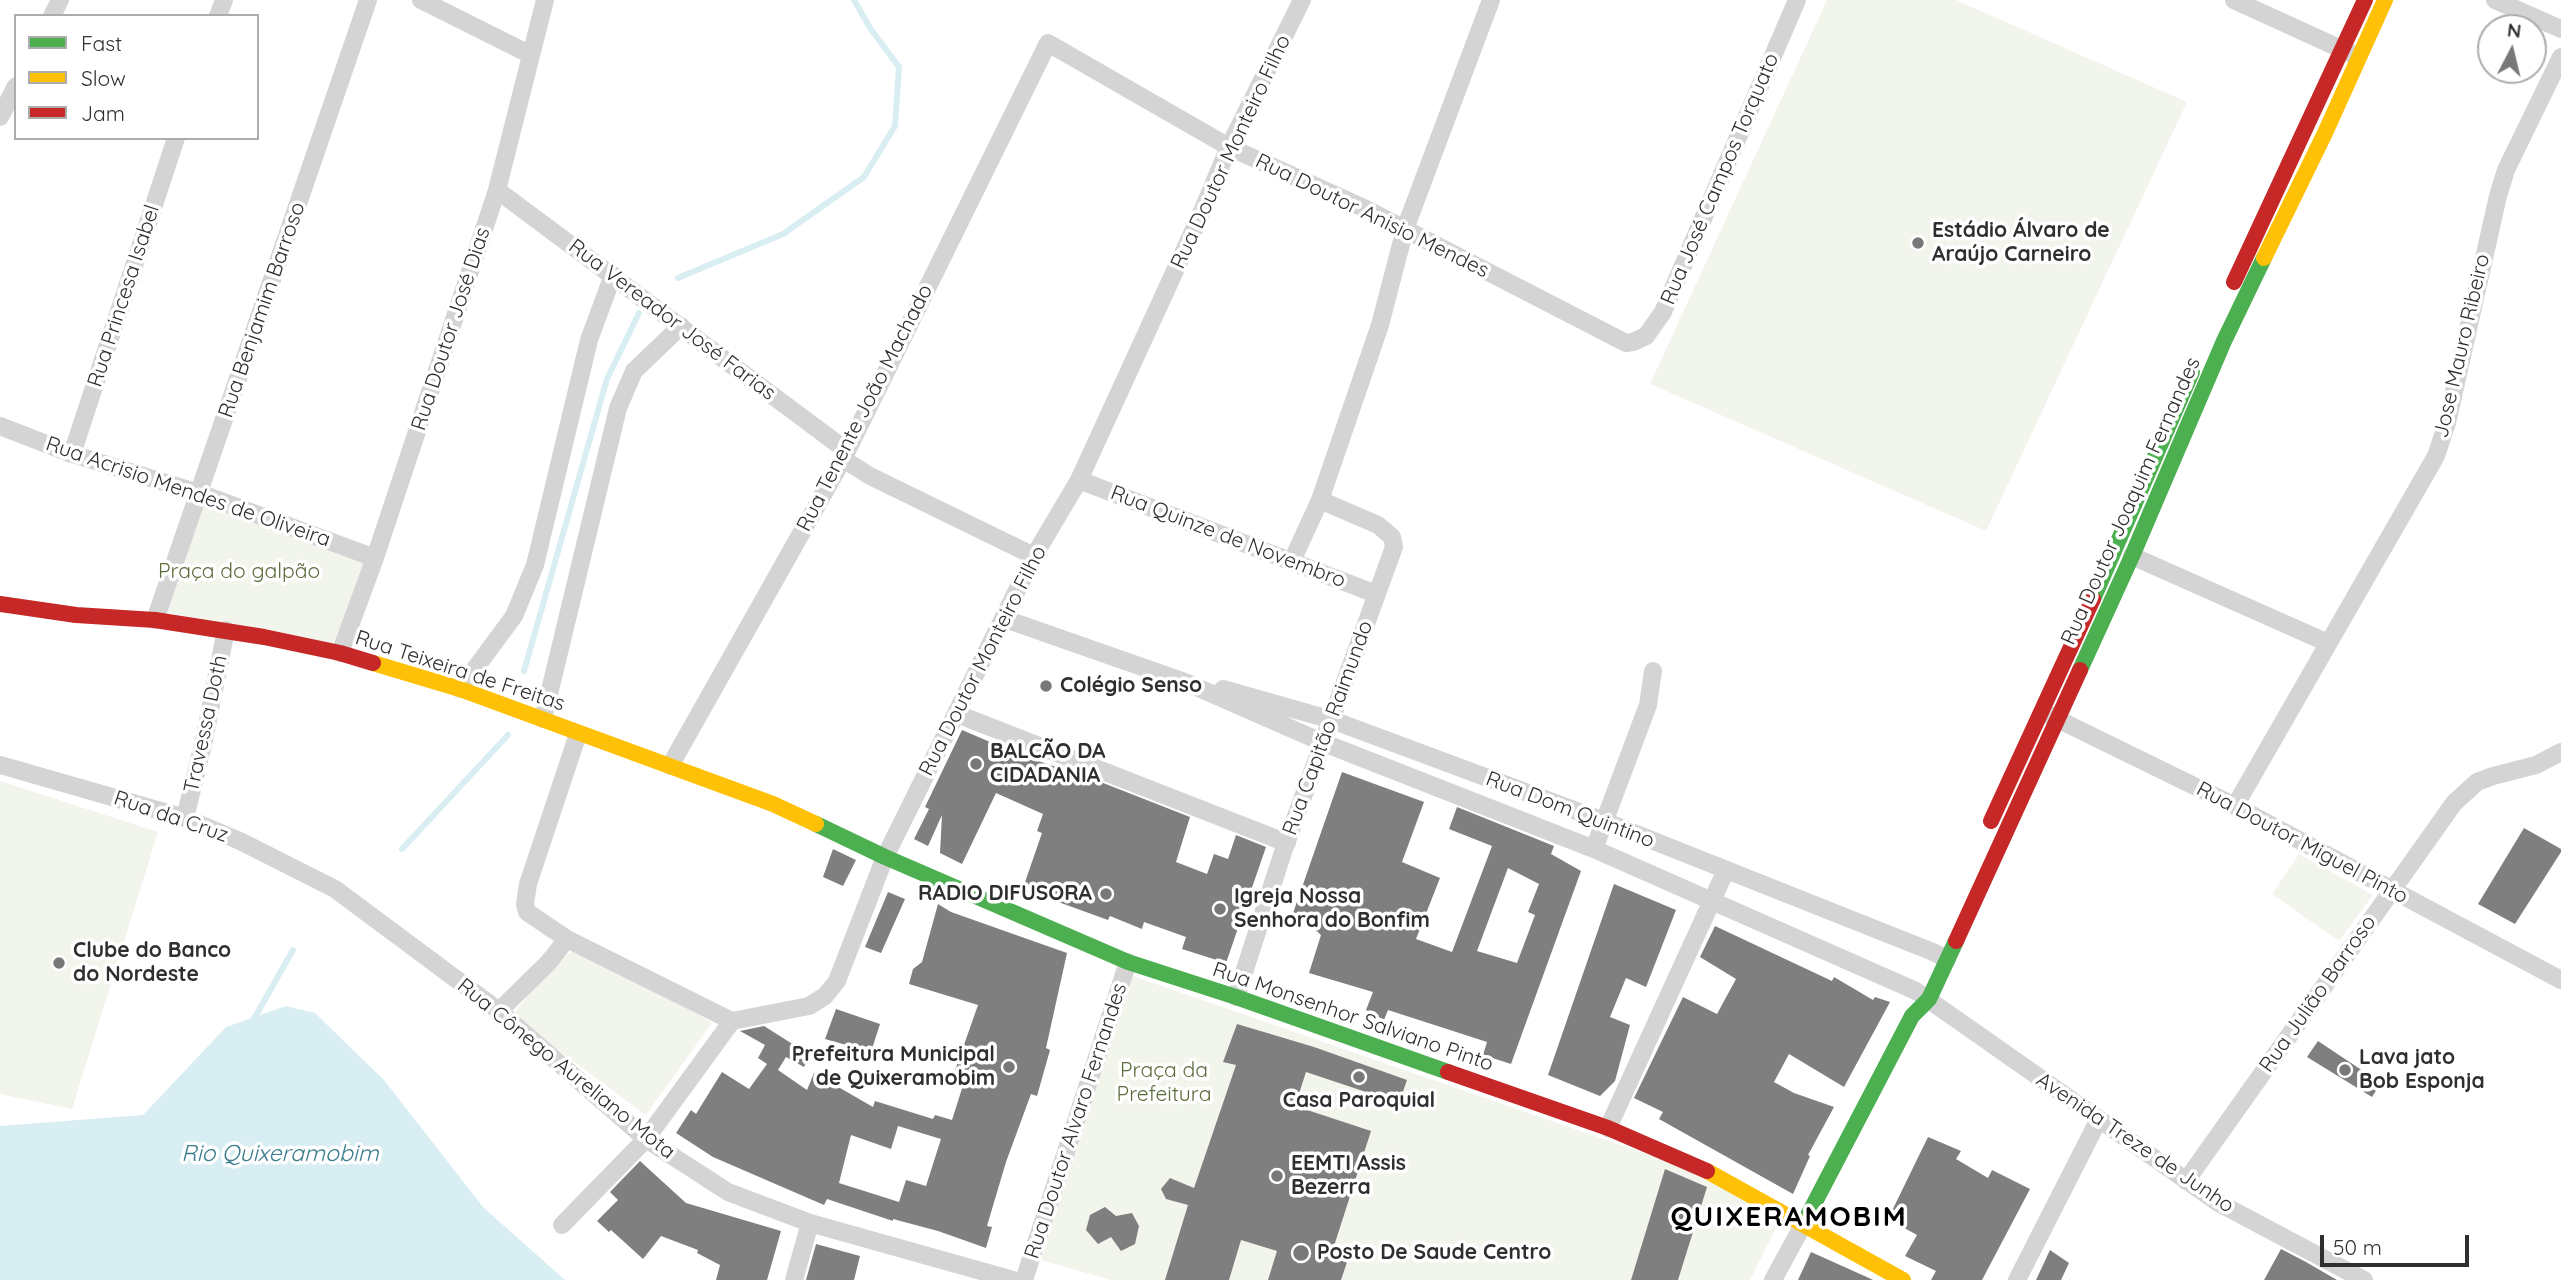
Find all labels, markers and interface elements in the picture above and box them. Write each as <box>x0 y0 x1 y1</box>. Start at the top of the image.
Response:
legend <box>14 14 259 140</box>
north arrow <box>2477 14 2547 84</box>
text: N <box>2506 17 2523 43</box>
text: Fast <box>81 30 122 56</box>
street label: Rua Doutor Monteiro Filho <box>1166 31 1296 273</box>
street label: Rua José Campos Torquato <box>1656 50 1784 308</box>
text: Slow <box>81 65 126 91</box>
text: Jam <box>81 100 125 126</box>
street label: Rua Doutor Anisio Mendes <box>1251 148 1493 284</box>
street label: Rua Benjamim Barroso <box>213 199 311 421</box>
street label: Rua Princesa Isabel <box>83 202 165 390</box>
place label: Estádio Álvaro de Araújo Carneiro <box>1932 218 2110 268</box>
street label: Rua Doutor José Dias <box>406 224 496 434</box>
street label: Rua Vereador José Farias <box>564 234 780 406</box>
marker: Estádio Álvaro de Araújo Carneiro <box>1910 235 1926 251</box>
street label: Jose Mauro Ribeiro <box>2429 252 2495 440</box>
street label: Rua Tenente João Machado <box>792 280 938 536</box>
street label: Rua Doutor Joaquim Fernandes <box>2056 353 2206 649</box>
street label: Rua Acrisio Mendes de Oliveira <box>42 431 334 553</box>
street label: Rua Quinze de Novembro <box>1107 480 1349 594</box>
street label: Rua Doutor Monteiro Filho <box>914 542 1052 780</box>
park label: Praça do galpão <box>158 559 320 585</box>
street label: Rua Capitão Raimundo <box>1277 617 1379 839</box>
street label: Rua Teixeira de Freitas <box>352 625 568 717</box>
street label: Travessa Doth <box>179 653 233 795</box>
place label: Colégio Senso <box>1060 673 1202 699</box>
marker: Colégio Senso <box>1038 678 1054 694</box>
place label: BALCÃO DA CIDADANIA <box>990 739 1105 789</box>
marker: BALCÃO DA CIDADANIA <box>968 756 984 772</box>
street label: Rua Dom Quintino <box>1482 766 1658 854</box>
street label: Rua Doutor Miguel Pinto <box>2192 777 2412 909</box>
street label: Rua da Cruz <box>111 786 231 848</box>
place label: RADIO DIFUSORA <box>918 881 1092 907</box>
place label: Igreja Nossa Senhora do Bonfim <box>1234 884 1430 934</box>
marker: RADIO DIFUSORA <box>1098 886 1114 902</box>
marker: Igreja Nossa Senhora do Bonfim <box>1212 901 1228 917</box>
street label: Rua Julião Barroso <box>2254 911 2382 1077</box>
place label: Clube do Banco do Nordeste <box>73 938 231 988</box>
marker: Clube do Banco do Nordeste <box>51 955 67 971</box>
street label: Rua Monsenhor Salviano Pinto <box>1209 957 1497 1077</box>
street label: Rua Cônego Aureliano Mota <box>452 973 680 1165</box>
street label: Rua Doutor Alvaro Fernandes <box>1019 980 1133 1262</box>
place label: Prefeitura Municipal de Quixeramobim <box>792 1042 995 1092</box>
place label: Lava jato Bob Esponja <box>2359 1045 2485 1095</box>
park label: Praça da Prefeitura <box>1117 1058 1211 1108</box>
marker: Prefeitura Municipal de Quixeramobim <box>1001 1059 1017 1075</box>
marker: Lava jato Bob Esponja <box>2337 1062 2353 1078</box>
street label: Avenida Treze de Junho <box>2031 1067 2239 1219</box>
marker: Casa Paroquial <box>1351 1069 1367 1085</box>
place label: Casa Paroquial <box>1283 1088 1435 1114</box>
water label: Rio Quixeramobim <box>181 1140 379 1168</box>
place label: EEMTI Assis Bezerra <box>1291 1151 1406 1201</box>
marker: EEMTI Assis Bezerra <box>1269 1168 1285 1184</box>
district label: QUIXERAMOBIM <box>1672 1201 1906 1235</box>
scale bar <box>2323 1220 2472 1264</box>
text: 50 m <box>2333 1234 2382 1260</box>
place label: Posto De Saude Centro <box>1317 1240 1551 1266</box>
marker: Posto De Saude Centro <box>1291 1243 1311 1263</box>

